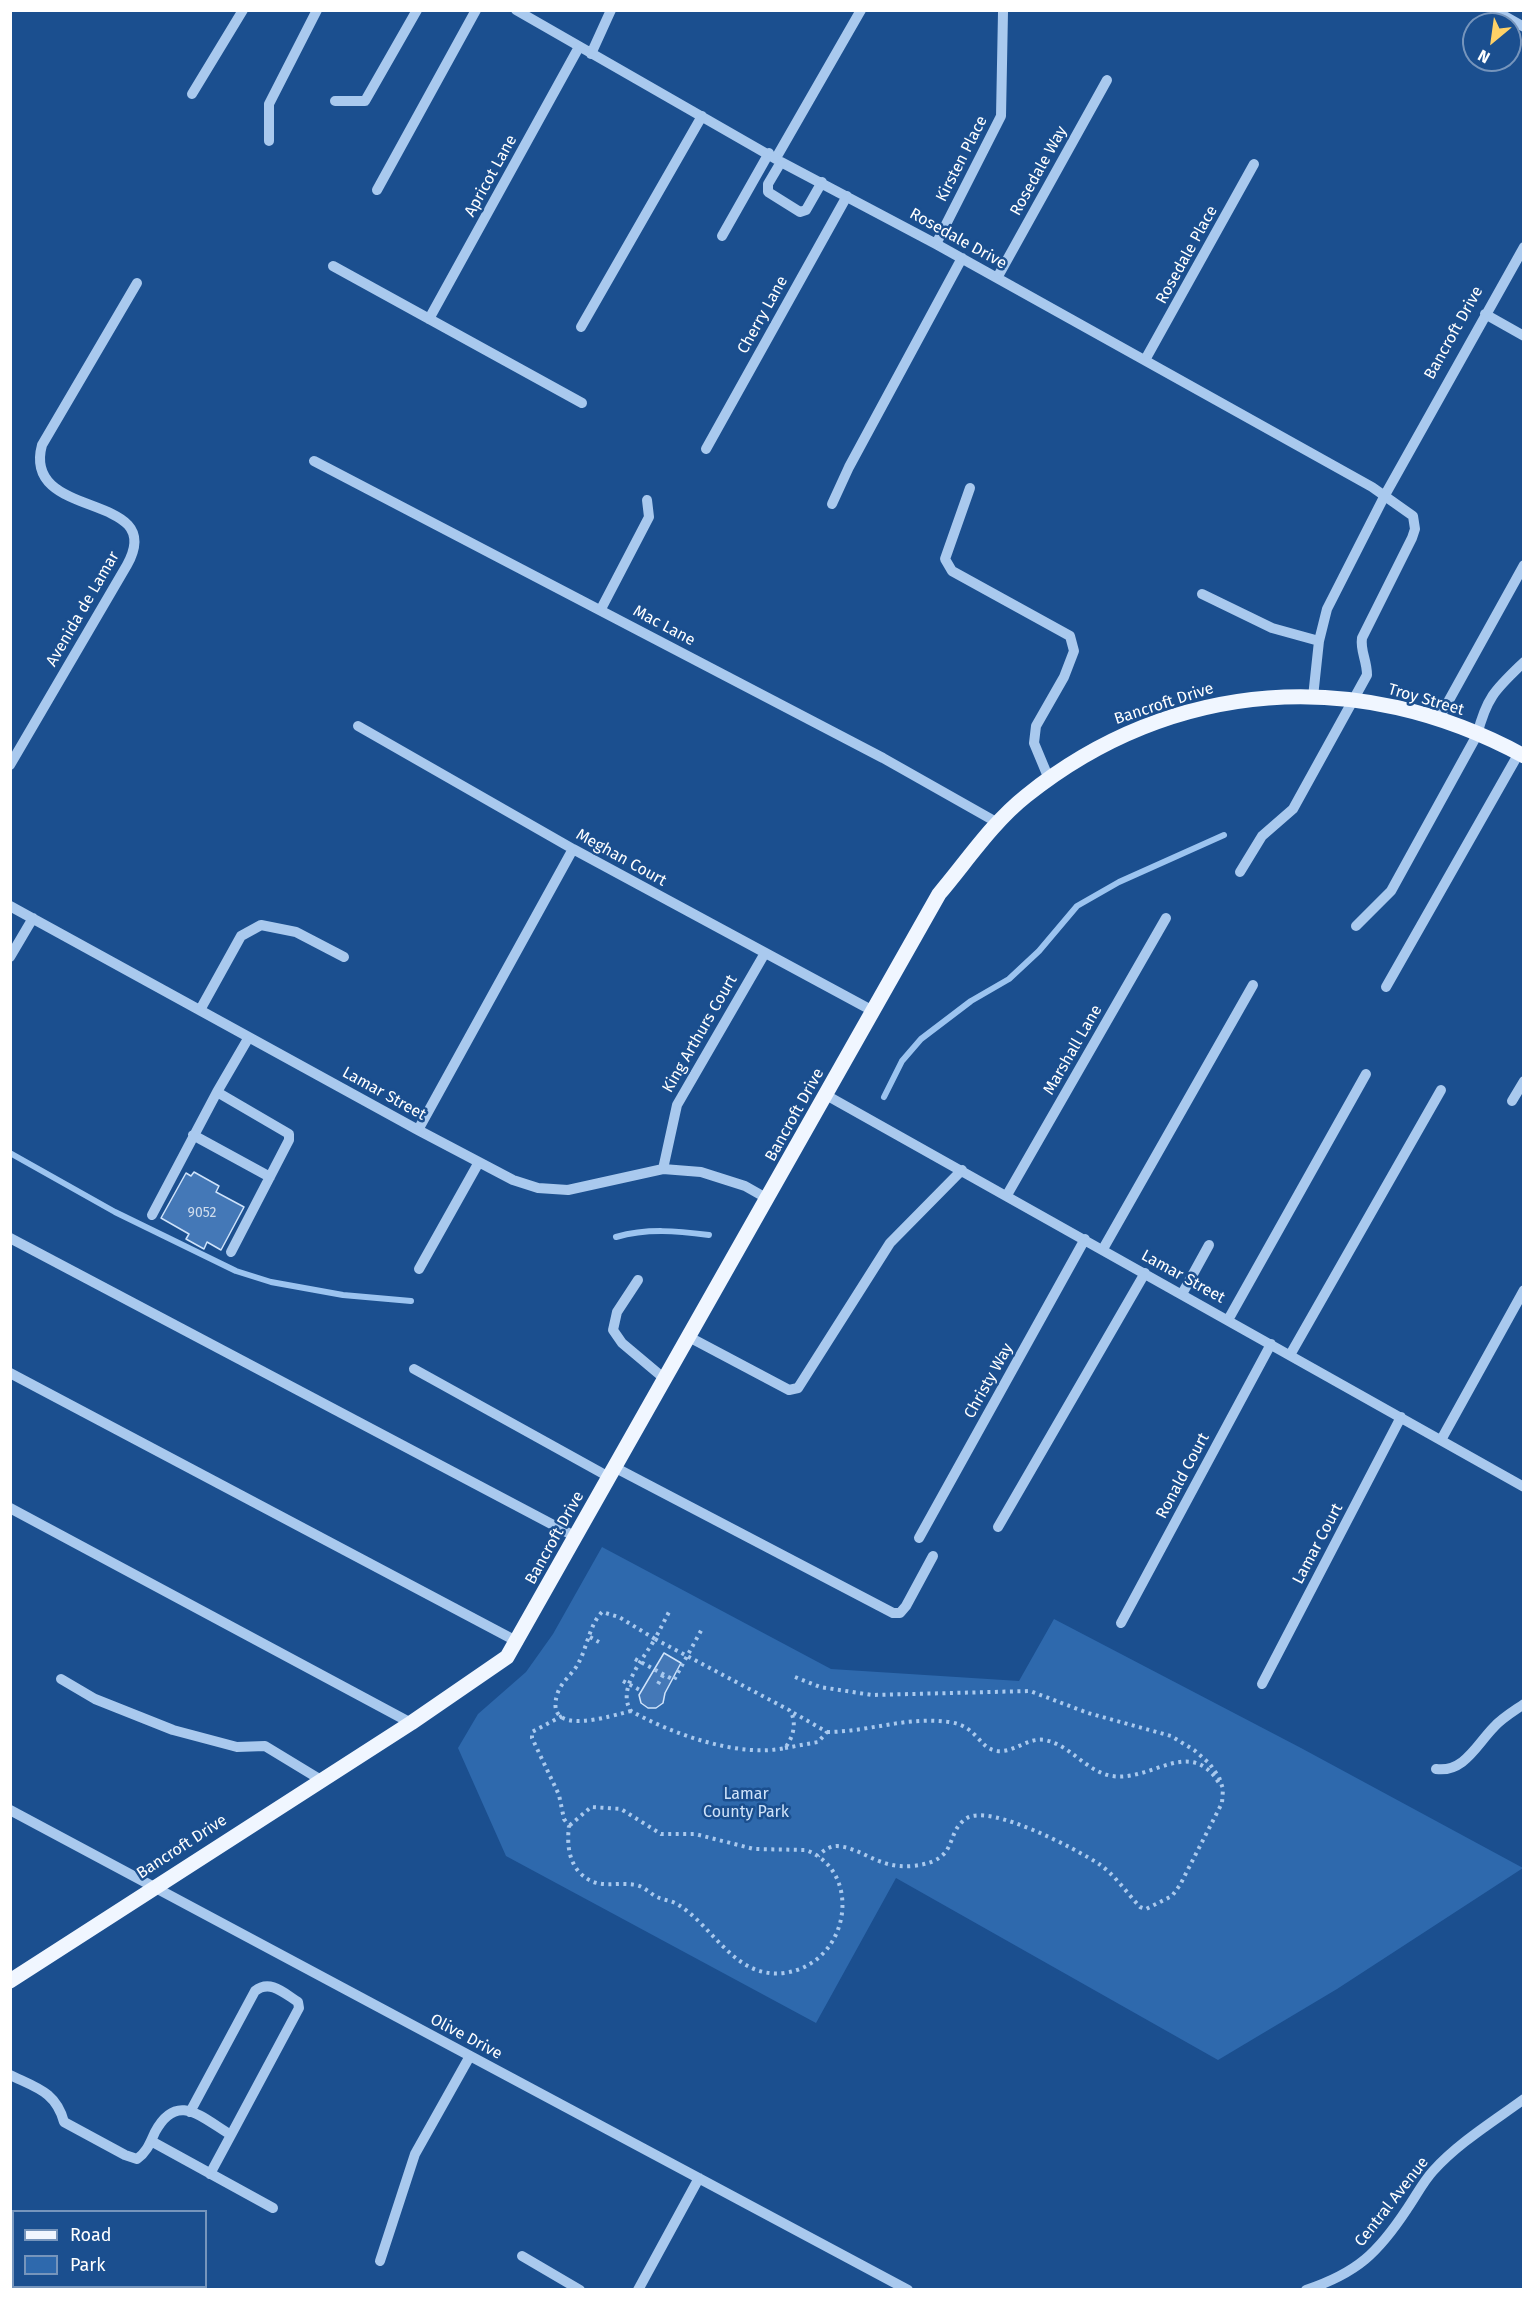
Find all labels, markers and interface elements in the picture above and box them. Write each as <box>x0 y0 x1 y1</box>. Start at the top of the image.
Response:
north arrow <box>1462 12 1522 72</box>
text: N <box>1475 46 1493 67</box>
street label: Kirsten Place <box>932 113 992 205</box>
street label: Rosedale Way <box>1006 123 1072 219</box>
street label: Apricot Lane <box>461 132 521 220</box>
street label: Rosedale Place <box>1152 203 1222 307</box>
street label: Rosedale Drive <box>906 204 1010 274</box>
street label: Cherry Lane <box>734 273 792 357</box>
street label: Bancroft Drive <box>1421 283 1487 383</box>
street label: Avenida de Lamar <box>42 548 124 670</box>
street label: Mac Lane <box>630 602 698 650</box>
street label: Bancroft Drive <box>1112 679 1216 729</box>
street label: Troy Street <box>1386 680 1466 720</box>
street label: Meghan Court <box>572 825 670 891</box>
street label: King Arthurs Court <box>659 972 741 1096</box>
street label: Marshall Lane <box>1040 1002 1106 1098</box>
street label: Lamar Street <box>339 1063 429 1125</box>
street label: Bancroft Drive <box>762 1065 828 1165</box>
house number: 9052 <box>188 1205 216 1221</box>
street label: Lamar Street <box>1138 1246 1228 1308</box>
street label: Christy Way <box>960 1340 1018 1422</box>
street label: Ronald Court <box>1152 1430 1214 1522</box>
street label: Bancroft Drive <box>522 1488 588 1588</box>
street label: Lamar Court <box>1289 1500 1347 1588</box>
park label: Lamar County Park <box>703 1785 789 1823</box>
street label: Bancroft Drive <box>133 1811 231 1883</box>
street label: Olive Drive <box>427 2010 505 2064</box>
street label: Central Avenue <box>1351 2153 1433 2251</box>
legend <box>12 2210 207 2288</box>
text: Road <box>70 2224 112 2246</box>
text: Park <box>70 2254 105 2276</box>

